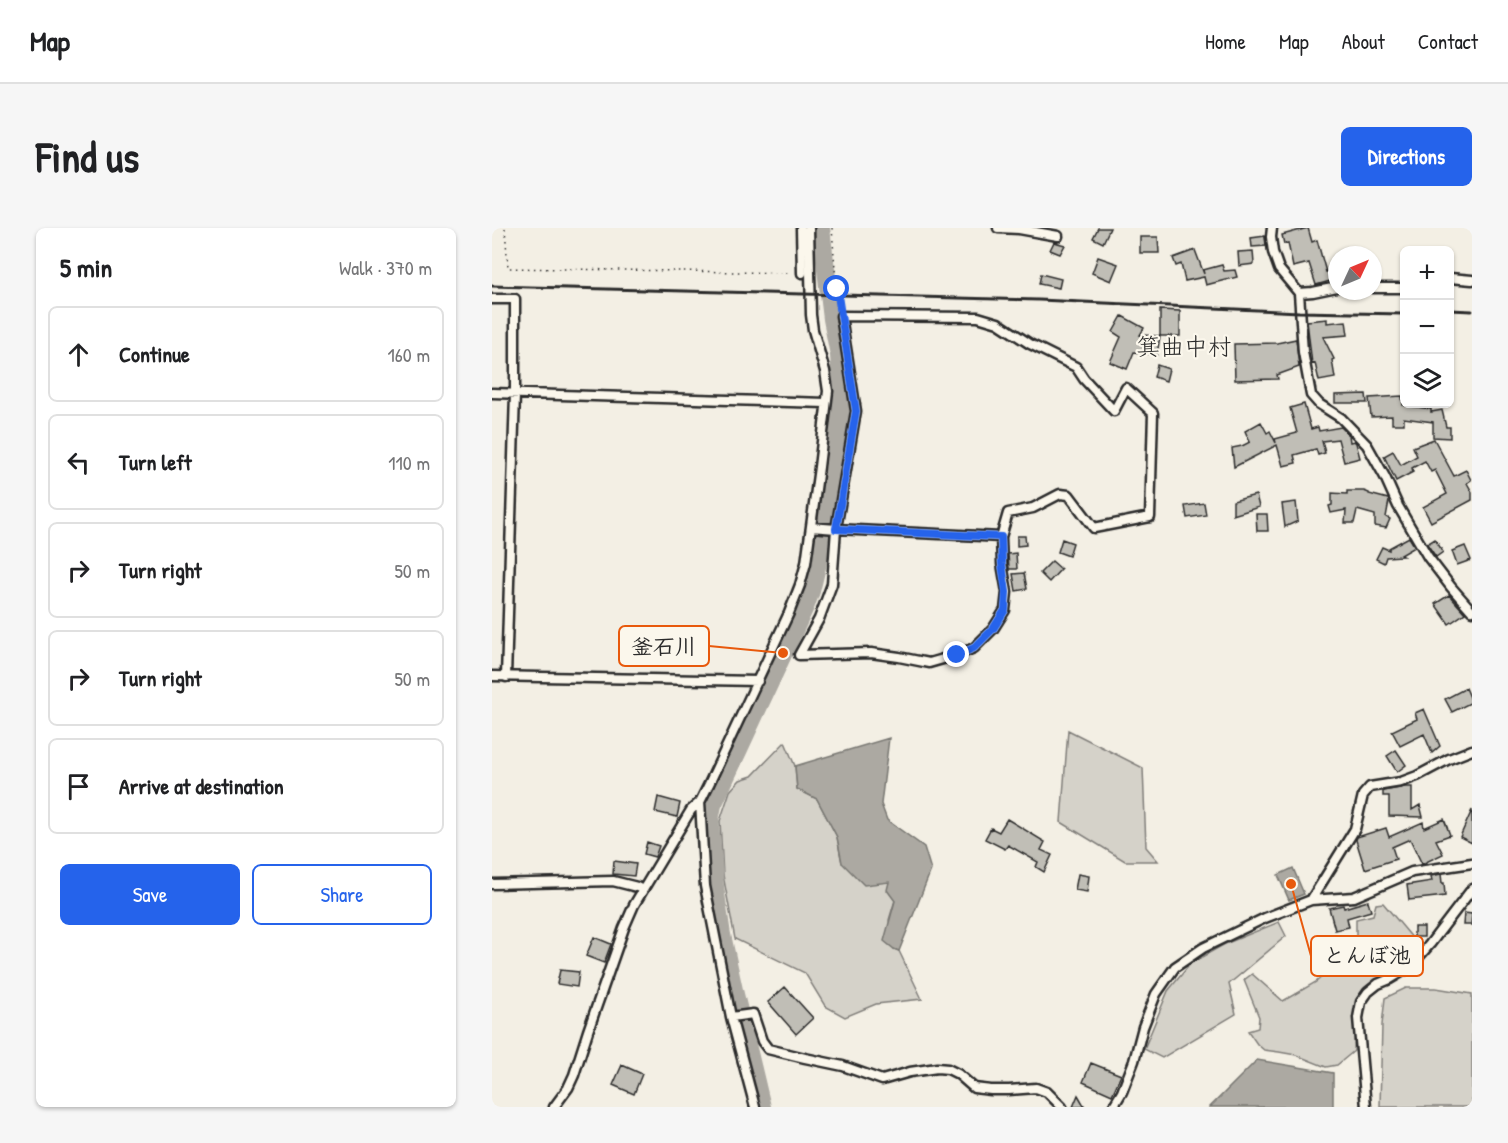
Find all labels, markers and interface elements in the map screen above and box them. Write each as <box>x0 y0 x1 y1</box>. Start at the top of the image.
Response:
text: Map <box>30 22 70 60</box>
text: Home <box>1205 27 1246 56</box>
text: Map <box>1279 27 1309 56</box>
text: About <box>1342 27 1385 56</box>
text: Contact <box>1418 27 1478 56</box>
button: Directions <box>1341 127 1472 186</box>
text: Find us <box>36 128 139 185</box>
north arrow <box>1328 246 1382 300</box>
map controls <box>1400 246 1454 408</box>
button: + <box>1400 246 1454 300</box>
text: 5 min <box>60 250 112 285</box>
text: Walk · 370 m <box>339 254 432 281</box>
route start <box>823 275 849 301</box>
button: − <box>1400 300 1454 354</box>
district label: 箕曲中村 <box>1136 330 1232 362</box>
icon: ahead <box>62 338 95 371</box>
text: Continue <box>119 339 190 369</box>
text: 160 m <box>388 341 430 368</box>
button: layers <box>1400 354 1454 408</box>
icon: left <box>62 446 95 479</box>
text: Turn left <box>119 447 192 477</box>
text: 110 m <box>388 449 430 476</box>
icon: right <box>62 554 95 587</box>
text: Turn right <box>119 555 202 585</box>
text: 50 m <box>394 557 430 584</box>
callout: 釜石川 <box>619 626 709 666</box>
text: 釜石川 <box>631 631 697 661</box>
route end <box>943 641 969 667</box>
icon: right <box>62 662 95 695</box>
text: Turn right <box>119 663 202 693</box>
text: 50 m <box>394 665 430 692</box>
icon: arrive <box>62 770 95 803</box>
text: Arrive at destination <box>119 771 284 801</box>
button: Save <box>60 864 240 925</box>
button: Share <box>252 864 432 925</box>
callout: とんぼ池 <box>1311 936 1423 976</box>
text: とんぼ池 <box>1323 940 1411 970</box>

